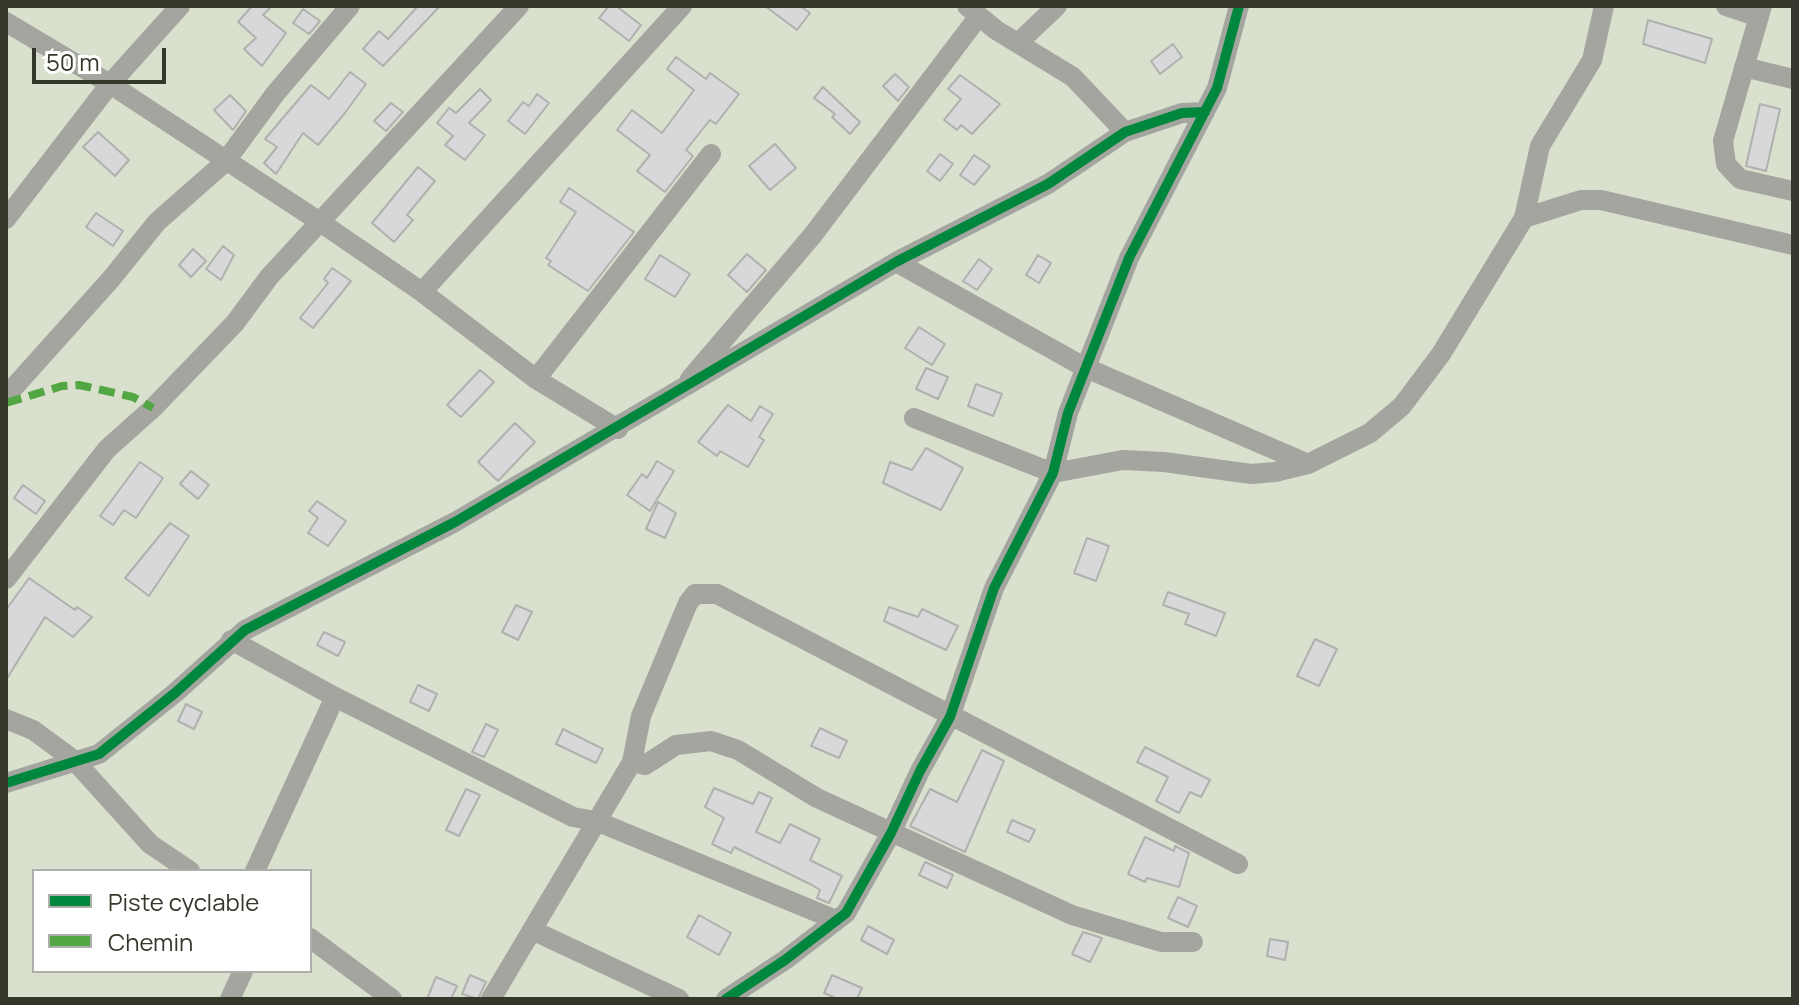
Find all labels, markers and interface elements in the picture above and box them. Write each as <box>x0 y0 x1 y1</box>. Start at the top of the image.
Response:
scale bar <box>36 32 170 82</box>
text: 50 m <box>46 45 100 78</box>
legend <box>32 869 312 973</box>
text: Piste cyclable <box>108 885 259 918</box>
text: Chemin <box>108 925 193 958</box>

